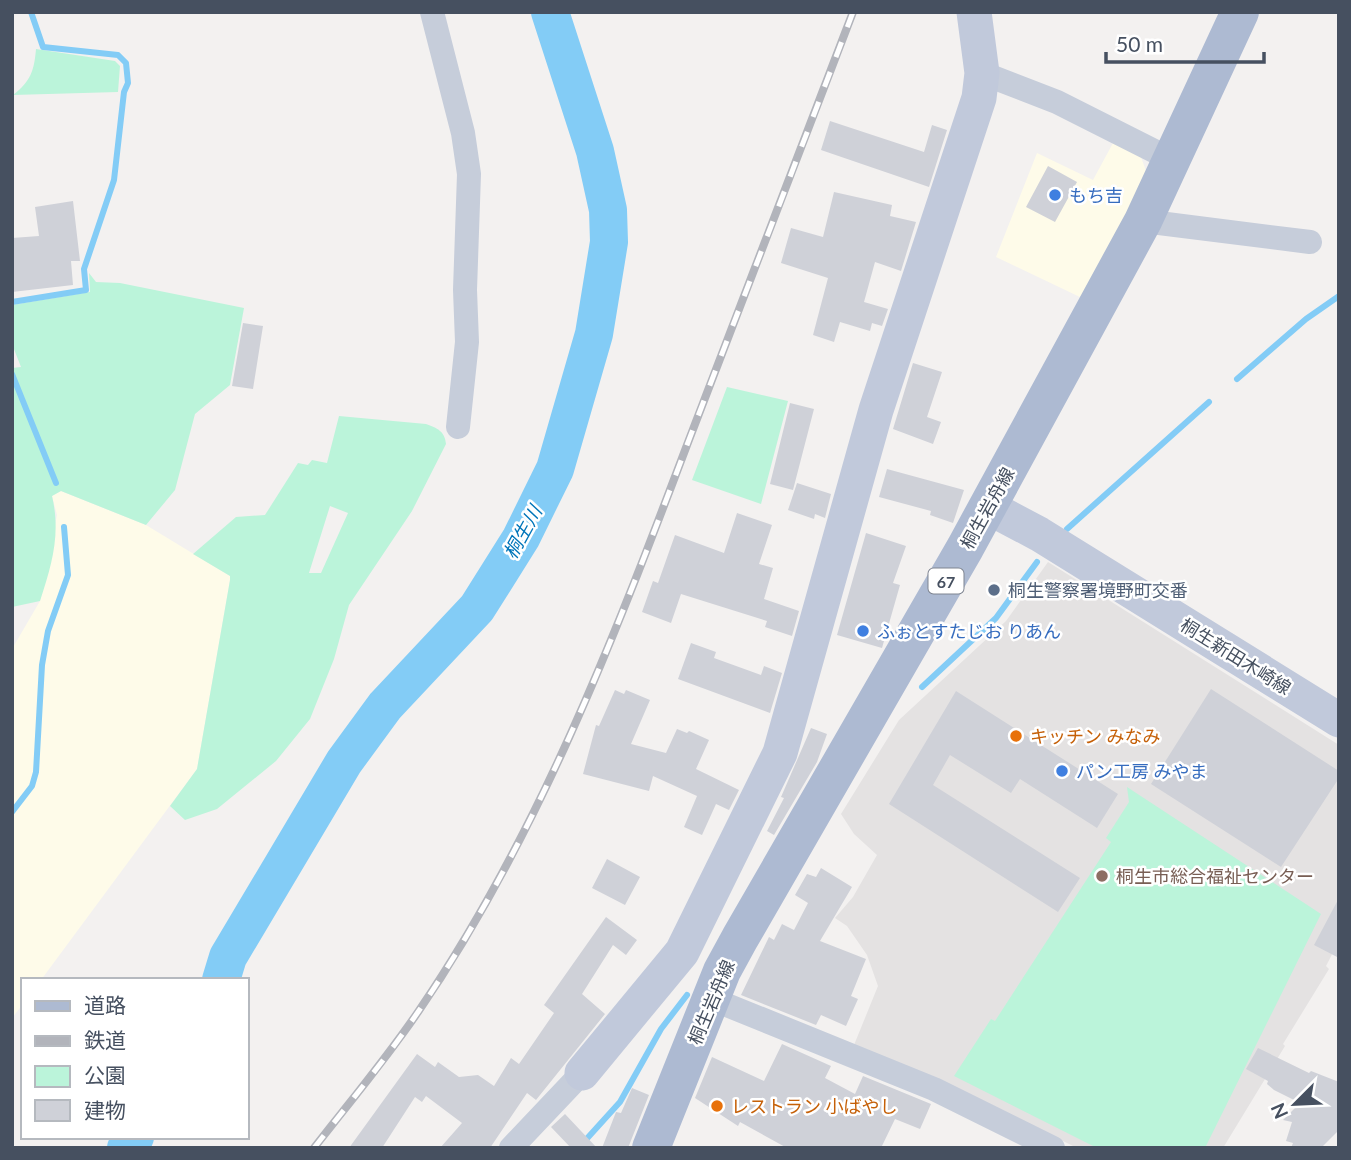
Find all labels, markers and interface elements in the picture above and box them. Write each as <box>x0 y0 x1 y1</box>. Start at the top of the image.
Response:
scale bar <box>1106 21 1264 65</box>
text: 50 m <box>1116 31 1163 56</box>
place label: もち吉 <box>1069 184 1123 206</box>
marker: もち吉 <box>1047 187 1063 203</box>
street label: 桐生岩舟線 <box>956 463 1018 553</box>
water label: 桐生川 <box>498 500 547 563</box>
road number: 67 <box>928 568 964 594</box>
place label: 桐生警察署境野町交番 <box>1008 579 1188 601</box>
marker: 桐生警察署境野町交番 <box>986 582 1002 598</box>
street label: 桐生新田木崎線 <box>1177 613 1295 699</box>
place label: ふぉとすたじお りあん <box>877 620 1061 642</box>
marker: ふぉとすたじお りあん <box>855 623 871 639</box>
place label: キッチン みなみ <box>1030 725 1161 747</box>
marker: キッチン みなみ <box>1008 728 1024 744</box>
place label: パン工房 みやま <box>1076 760 1208 782</box>
marker: パン工房 みやま <box>1054 763 1070 779</box>
place label: 桐生市総合福祉センター <box>1116 865 1314 887</box>
marker: 桐生市総合福祉センター <box>1094 868 1110 884</box>
street label: 桐生岩舟線 <box>683 956 739 1048</box>
legend <box>21 978 248 1139</box>
text: 道路 <box>84 992 126 1017</box>
text: 鉄道 <box>84 1027 126 1052</box>
text: 公園 <box>84 1062 126 1087</box>
north arrow <box>1260 1069 1330 1139</box>
place label: レストラン 小ばやし <box>731 1095 898 1117</box>
text: 建物 <box>84 1097 126 1122</box>
marker: レストラン 小ばやし <box>709 1098 725 1114</box>
text: N <box>1266 1100 1292 1122</box>

